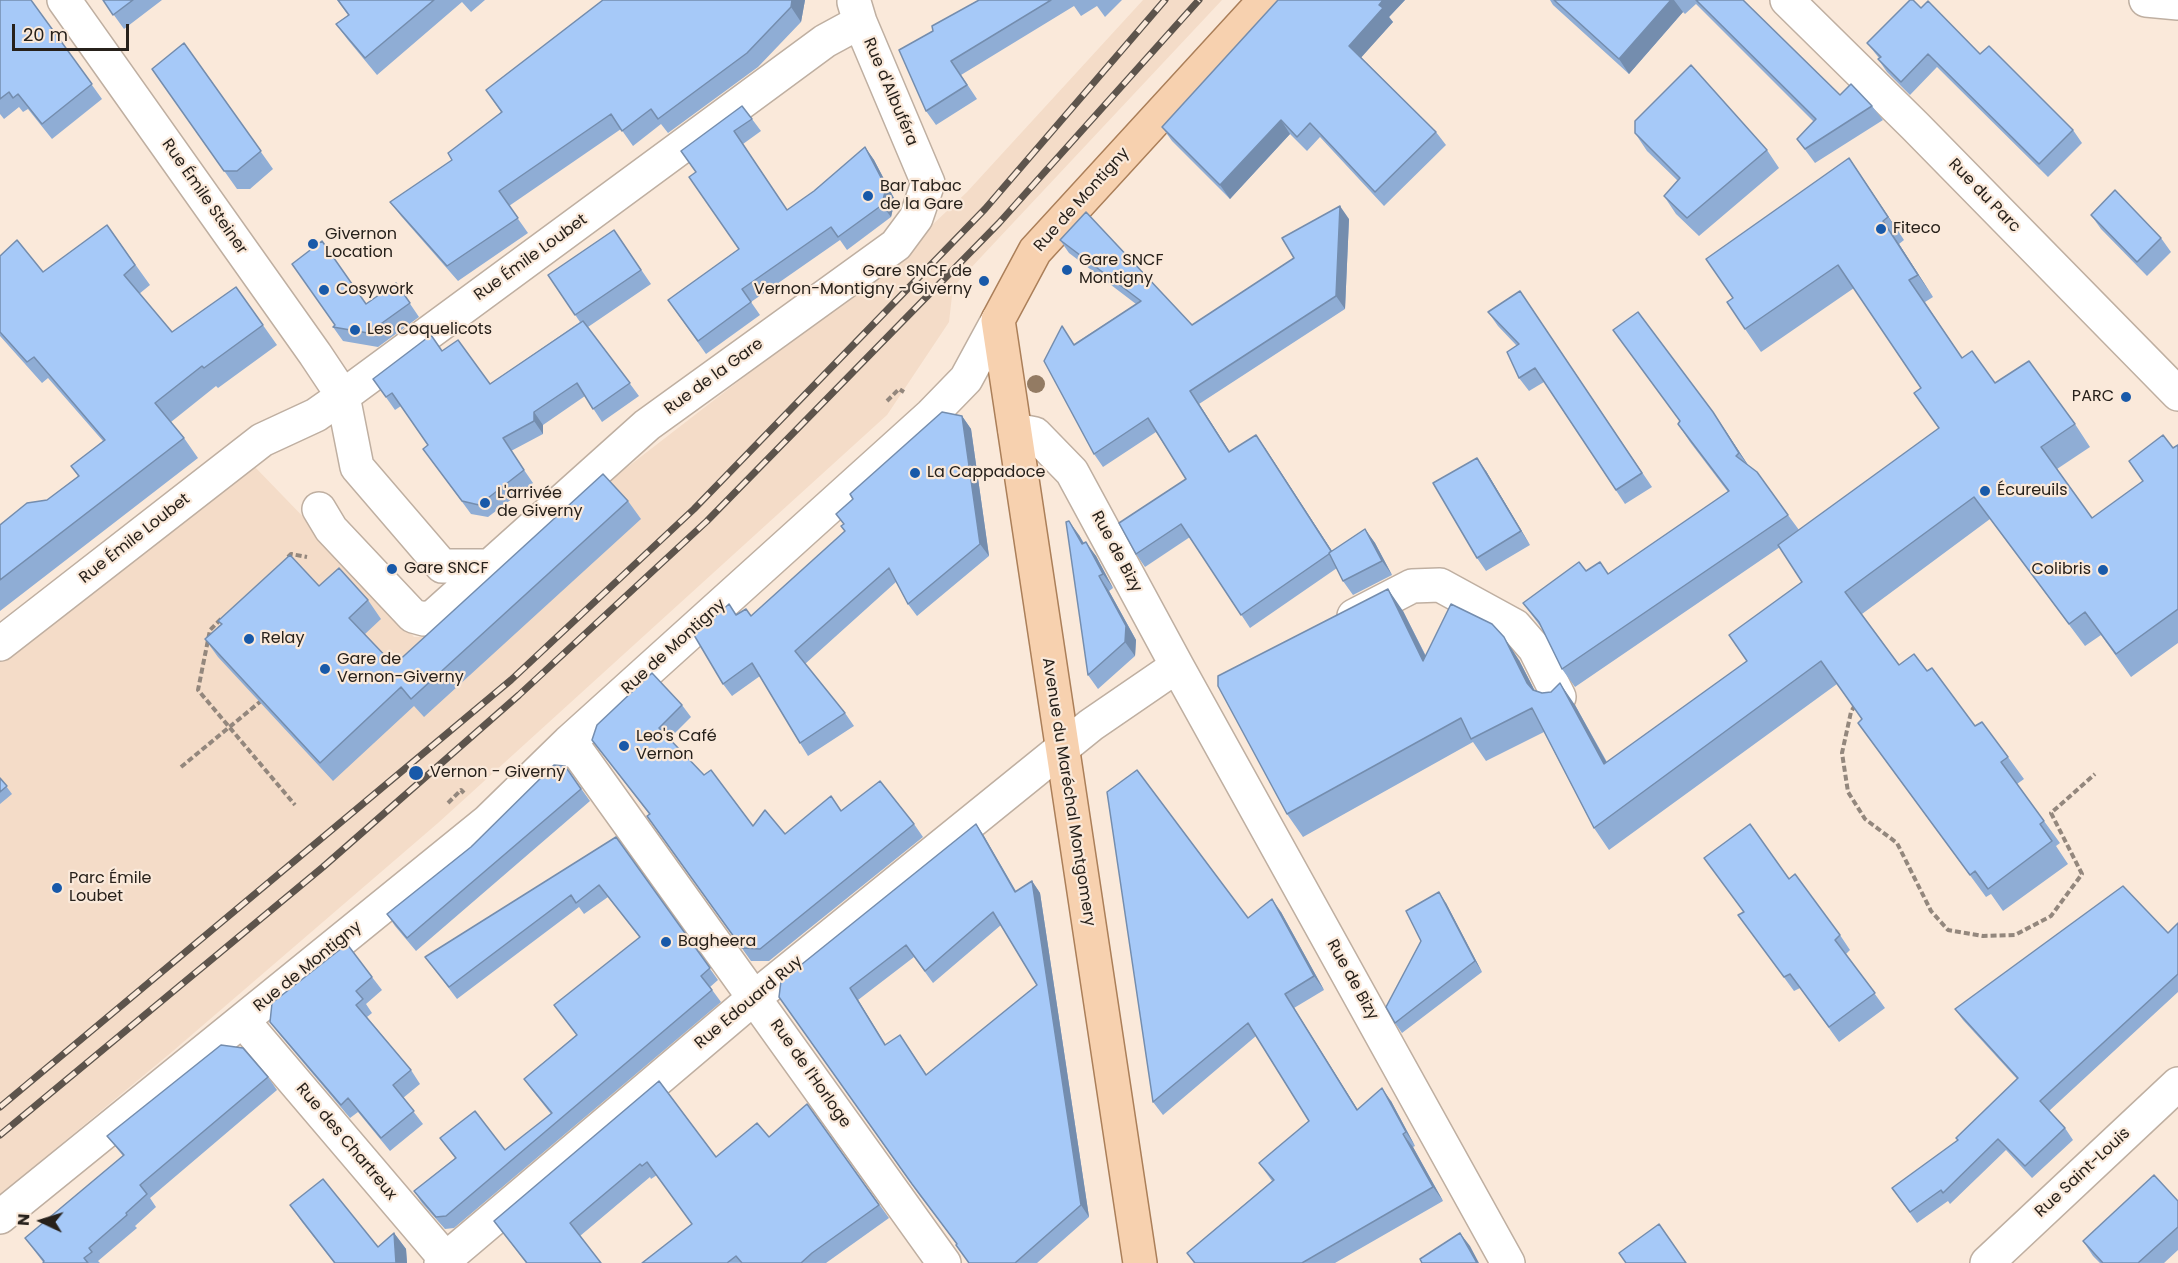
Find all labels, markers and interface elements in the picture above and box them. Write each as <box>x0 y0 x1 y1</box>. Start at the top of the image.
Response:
scale bar <box>15 12 132 50</box>
text: 20 m <box>23 22 68 47</box>
street label: Rue d'Albuféra <box>859 35 921 149</box>
street label: Rue Émile Steiner <box>157 136 251 258</box>
street label: Rue de Montigny <box>1030 144 1134 256</box>
street label: Rue du Parc <box>1944 155 2024 237</box>
place label: Bar Tabac de la Gare <box>880 177 963 215</box>
marker: Bar Tabac de la Gare <box>861 189 875 203</box>
street label: Rue Émile Loubet <box>471 211 591 305</box>
place label: Fiteco <box>1893 219 1941 239</box>
marker: Fiteco <box>1874 222 1888 236</box>
place label: Givernon Location <box>325 225 397 263</box>
marker: Givernon Location <box>306 237 320 251</box>
place label: Gare SNCF Montigny <box>1079 251 1163 289</box>
place label: Gare SNCF de Vernon-Montigny - Giverny <box>754 262 972 300</box>
marker: Gare SNCF Montigny <box>1060 263 1074 277</box>
marker: Gare SNCF de Vernon-Montigny - Giverny <box>977 274 991 288</box>
place label: Cosywork <box>336 280 414 300</box>
marker: Cosywork <box>317 283 331 297</box>
place label: Les Coquelicots <box>367 320 492 340</box>
marker: Les Coquelicots <box>348 323 362 337</box>
street label: Rue de la Gare <box>661 335 767 419</box>
place label: PARC <box>2072 387 2114 407</box>
marker: PARC <box>2119 390 2133 404</box>
place label: La Cappadoce <box>927 463 1045 483</box>
marker: La Cappadoce <box>908 466 922 480</box>
place label: Écureuils <box>1997 481 2068 501</box>
place label: L'arrivée de Giverny <box>497 484 583 522</box>
marker: Écureuils <box>1978 484 1992 498</box>
street label: Rue Émile Loubet <box>76 490 194 588</box>
marker: L'arrivée de Giverny <box>478 496 492 510</box>
street label: Rue de Bizy <box>1087 508 1145 596</box>
place label: Gare SNCF <box>404 559 488 579</box>
place label: Colibris <box>2031 560 2091 580</box>
marker: Gare SNCF <box>385 562 399 576</box>
marker: Colibris <box>2096 563 2110 577</box>
street label: Rue de Montigny <box>618 595 730 699</box>
place label: Relay <box>261 629 304 649</box>
marker: Relay <box>242 632 256 646</box>
place label: Gare de Vernon-Giverny <box>337 650 464 688</box>
street label: Avenue du Maréchal Montgomery <box>1037 656 1099 928</box>
marker: Gare de Vernon-Giverny <box>318 662 332 676</box>
place label: Leo's Café Vernon <box>636 727 717 765</box>
marker: Leo's Café Vernon <box>617 739 631 753</box>
place label: Vernon - Giverny <box>430 763 565 783</box>
marker: Vernon - Giverny <box>407 764 425 782</box>
place label: Parc Émile Loubet <box>69 869 152 907</box>
marker: Parc Émile Loubet <box>50 881 64 895</box>
street label: Rue de Montigny <box>250 918 366 1016</box>
place label: Bagheera <box>678 932 756 952</box>
marker: Bagheera <box>659 935 673 949</box>
street label: Rue de Bizy <box>1322 936 1382 1024</box>
street label: Rue Edouard Ruy <box>691 952 807 1054</box>
street label: Rue de l'Horloge <box>765 1016 855 1132</box>
street label: Rue des Chartreux <box>292 1080 400 1204</box>
street label: Rue Saint-Louis <box>2032 1124 2134 1222</box>
north arrow <box>12 1191 72 1251</box>
text: N <box>12 1213 35 1227</box>

